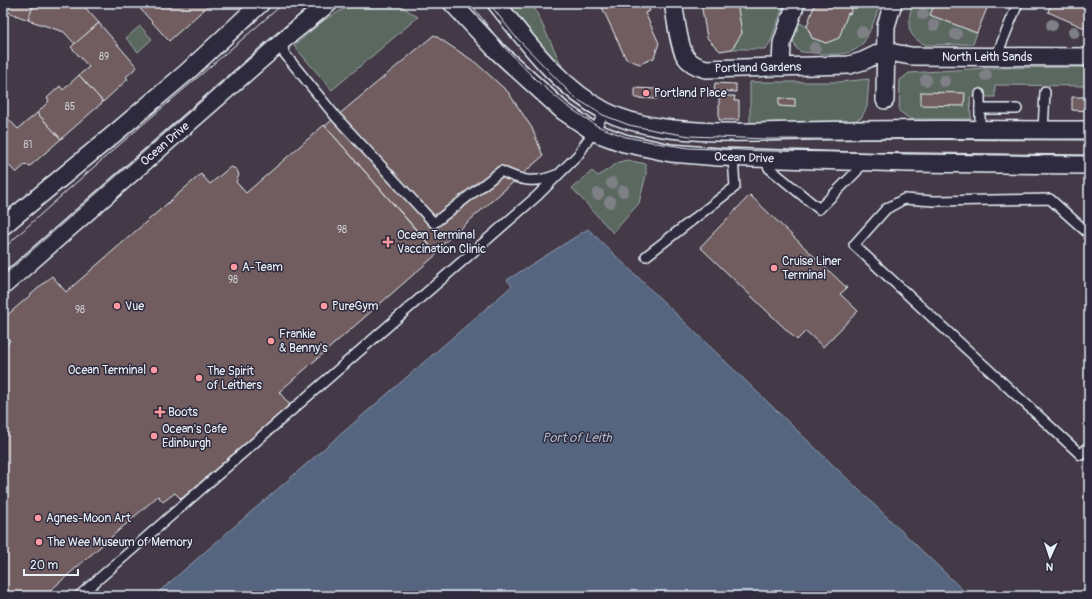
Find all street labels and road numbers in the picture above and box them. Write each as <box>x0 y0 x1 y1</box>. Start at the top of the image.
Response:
street label: North Leith Sands <box>942 50 1033 65</box>
street label: Portland Gardens <box>715 60 802 76</box>
street label: Ocean Drive <box>137 119 193 169</box>
street label: Ocean Drive <box>714 149 774 167</box>

